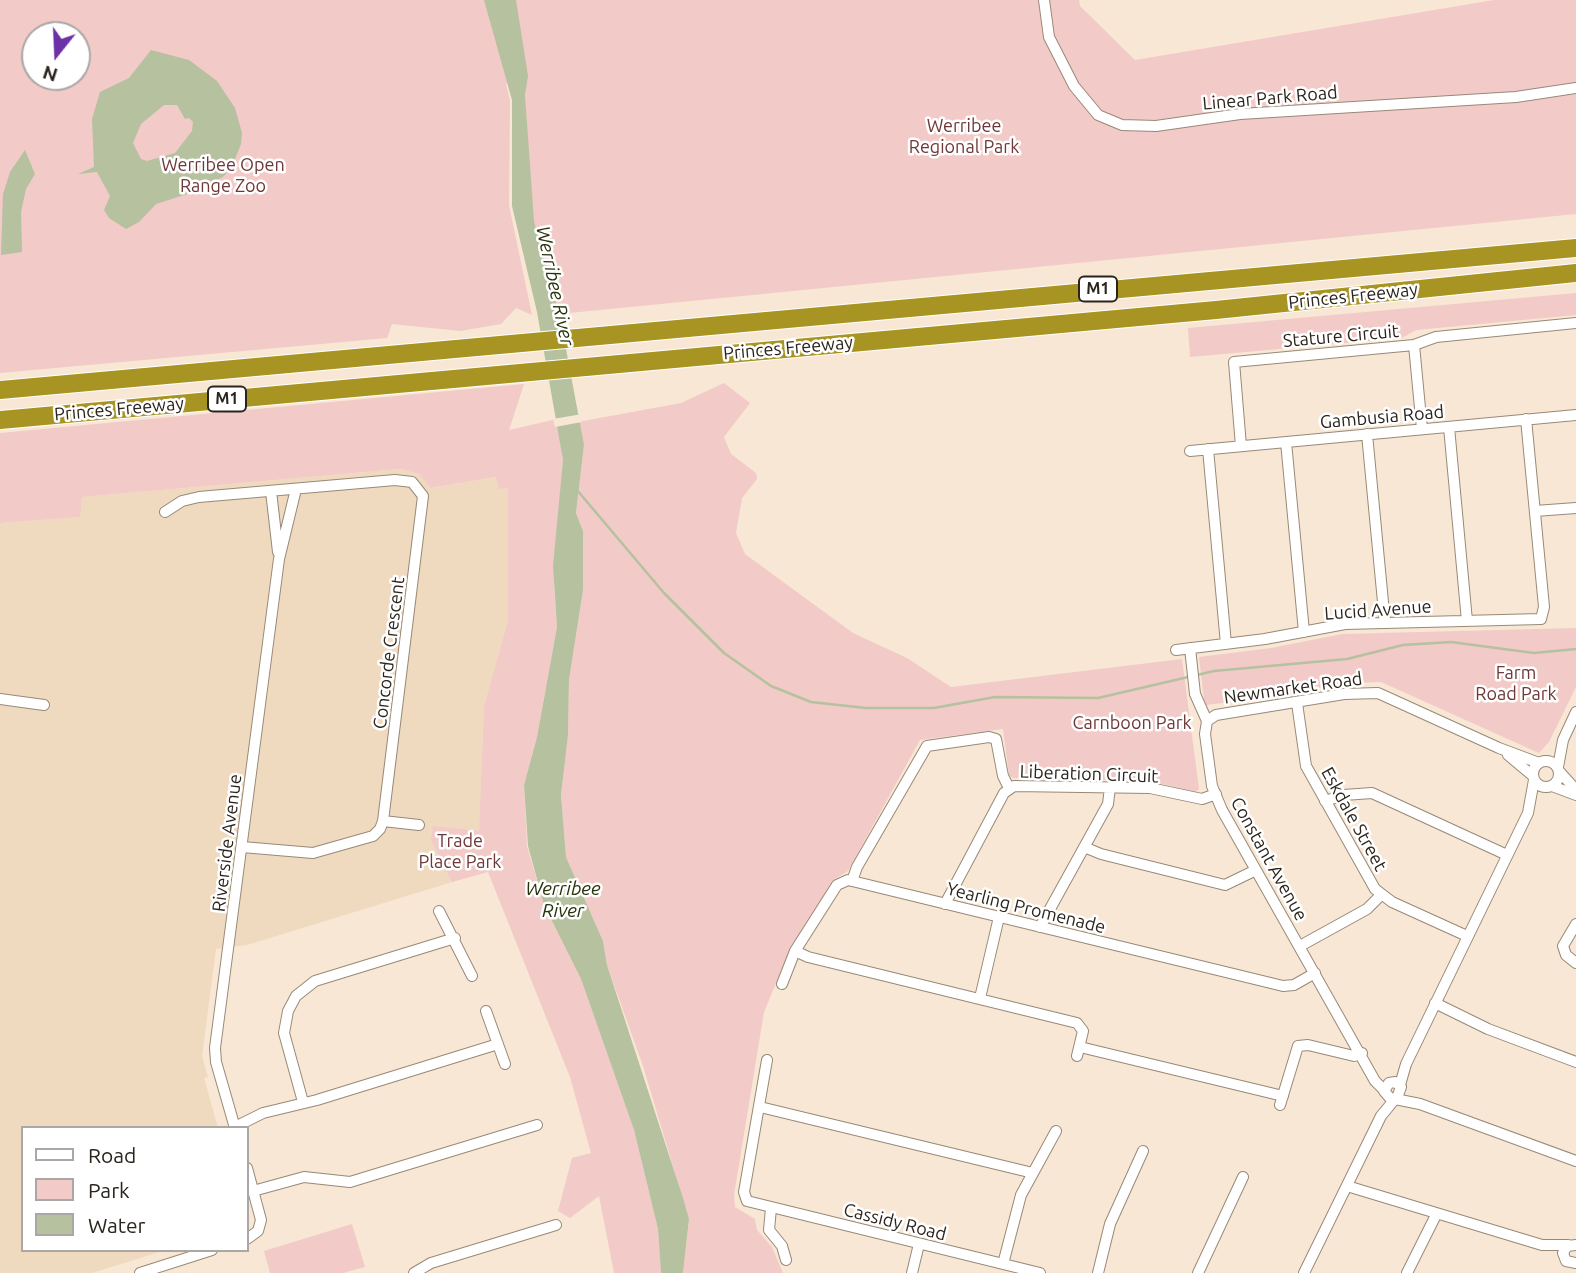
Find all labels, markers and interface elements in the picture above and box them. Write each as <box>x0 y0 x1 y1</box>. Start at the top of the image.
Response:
north arrow <box>21 21 91 91</box>
text: N <box>40 61 60 87</box>
street label: Linear Park Road <box>1202 81 1338 115</box>
park label: Werribee Regional Park <box>909 115 1019 158</box>
park label: Werribee Open Range Zoo <box>161 154 285 196</box>
water label: Werribee River <box>531 224 579 348</box>
road number: M1 <box>1079 276 1117 302</box>
street label: Princes Freeway <box>1287 278 1419 314</box>
street label: Stature Circuit <box>1282 320 1400 352</box>
street label: Princes Freeway <box>722 332 854 364</box>
road number: M1 <box>208 386 246 412</box>
street label: Princes Freeway <box>53 393 185 425</box>
street label: Gambusia Road <box>1319 401 1445 433</box>
street label: Concorde Crescent <box>369 576 409 730</box>
street label: Lucid Avenue <box>1324 595 1432 625</box>
park label: Farm Road Park <box>1475 662 1557 704</box>
street label: Newmarket Road <box>1222 668 1364 708</box>
park label: Carnboon Park <box>1072 712 1192 734</box>
street label: Liberation Circuit <box>1019 761 1159 787</box>
street label: Eskdale Street <box>1317 763 1391 875</box>
street label: Riverside Avenue <box>208 773 246 913</box>
street label: Constant Avenue <box>1226 793 1312 925</box>
park label: Trade Place Park <box>419 830 501 872</box>
water label: Werribee River <box>525 878 601 922</box>
street label: Yearling Promenade <box>944 878 1108 938</box>
legend <box>21 1126 248 1252</box>
text: Road <box>88 1143 136 1167</box>
text: Park <box>88 1178 130 1202</box>
street label: Cassidy Road <box>841 1199 949 1245</box>
text: Water <box>88 1213 146 1237</box>

